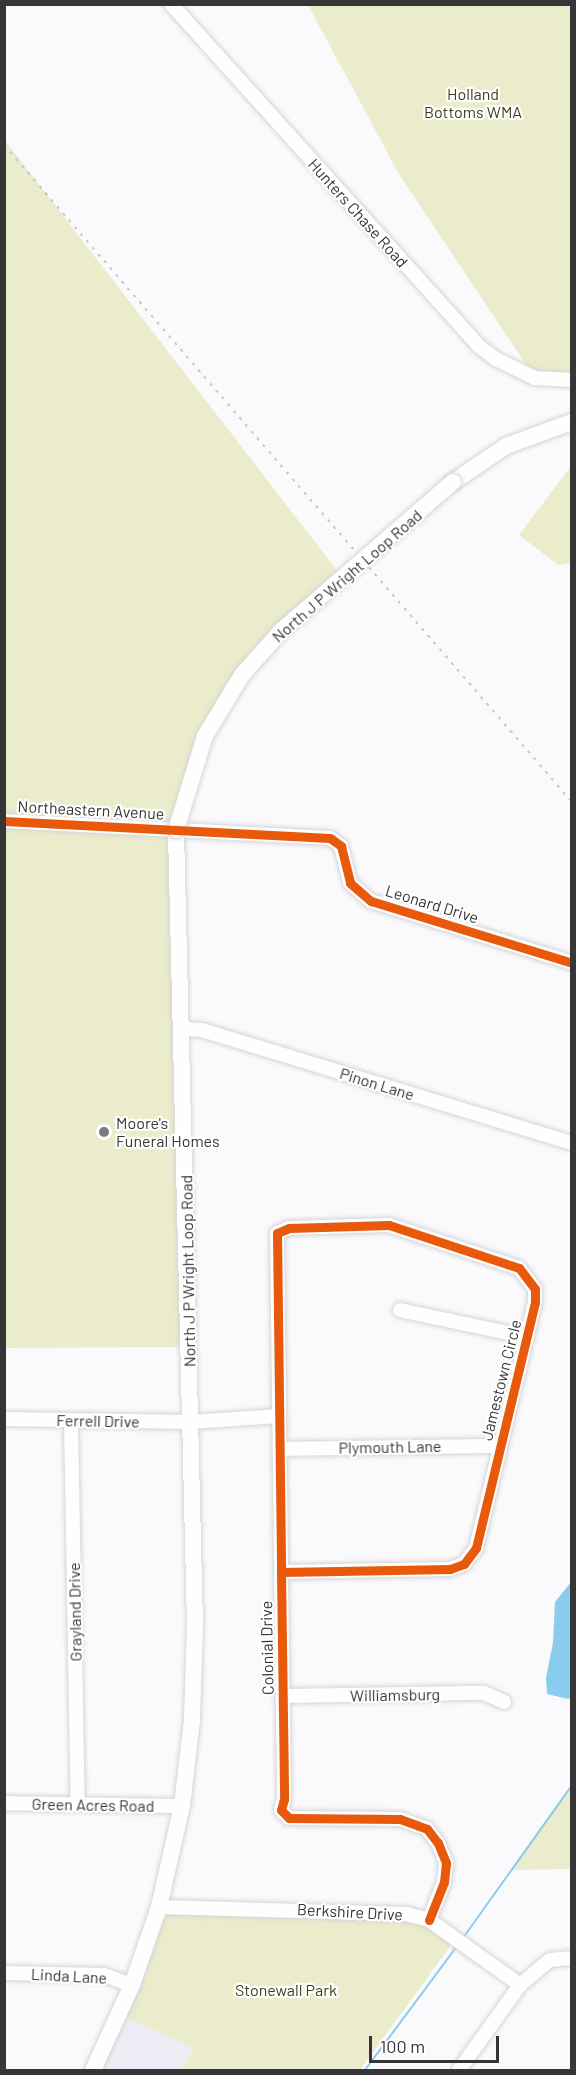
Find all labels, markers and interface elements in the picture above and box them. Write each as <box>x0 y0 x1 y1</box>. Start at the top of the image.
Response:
park label: Holland Bottoms WMA <box>424 84 522 122</box>
street label: Hunters Chase Road <box>304 155 412 271</box>
street label: North J P Wright Loop Road <box>268 506 426 646</box>
street label: Northeastern Avenue <box>17 797 165 823</box>
street label: Leonard Drive <box>383 881 481 927</box>
street label: Pinon Lane <box>337 1064 417 1104</box>
place label: Moore's Funeral Homes <box>116 1113 220 1151</box>
marker: Moore's Funeral Homes <box>97 1125 111 1139</box>
street label: North J P Wright Loop Road <box>177 1175 199 1367</box>
street label: Jamestown Circle <box>477 1318 525 1442</box>
street label: Ferrell Drive <box>56 1411 140 1431</box>
street label: Plymouth Lane <box>338 1437 442 1457</box>
street label: Grayland Drive <box>65 1562 85 1662</box>
street label: Colonial Drive <box>257 1601 277 1695</box>
street label: Williamsburg <box>350 1685 440 1705</box>
street label: Green Acres Road <box>32 1794 154 1816</box>
street label: Berkshire Drive <box>297 1900 403 1924</box>
street label: Linda Lane <box>31 1964 107 1988</box>
park label: Stonewall Park <box>235 1980 337 2000</box>
scale bar <box>372 2024 502 2062</box>
text: 100 m <box>380 2035 425 2057</box>

